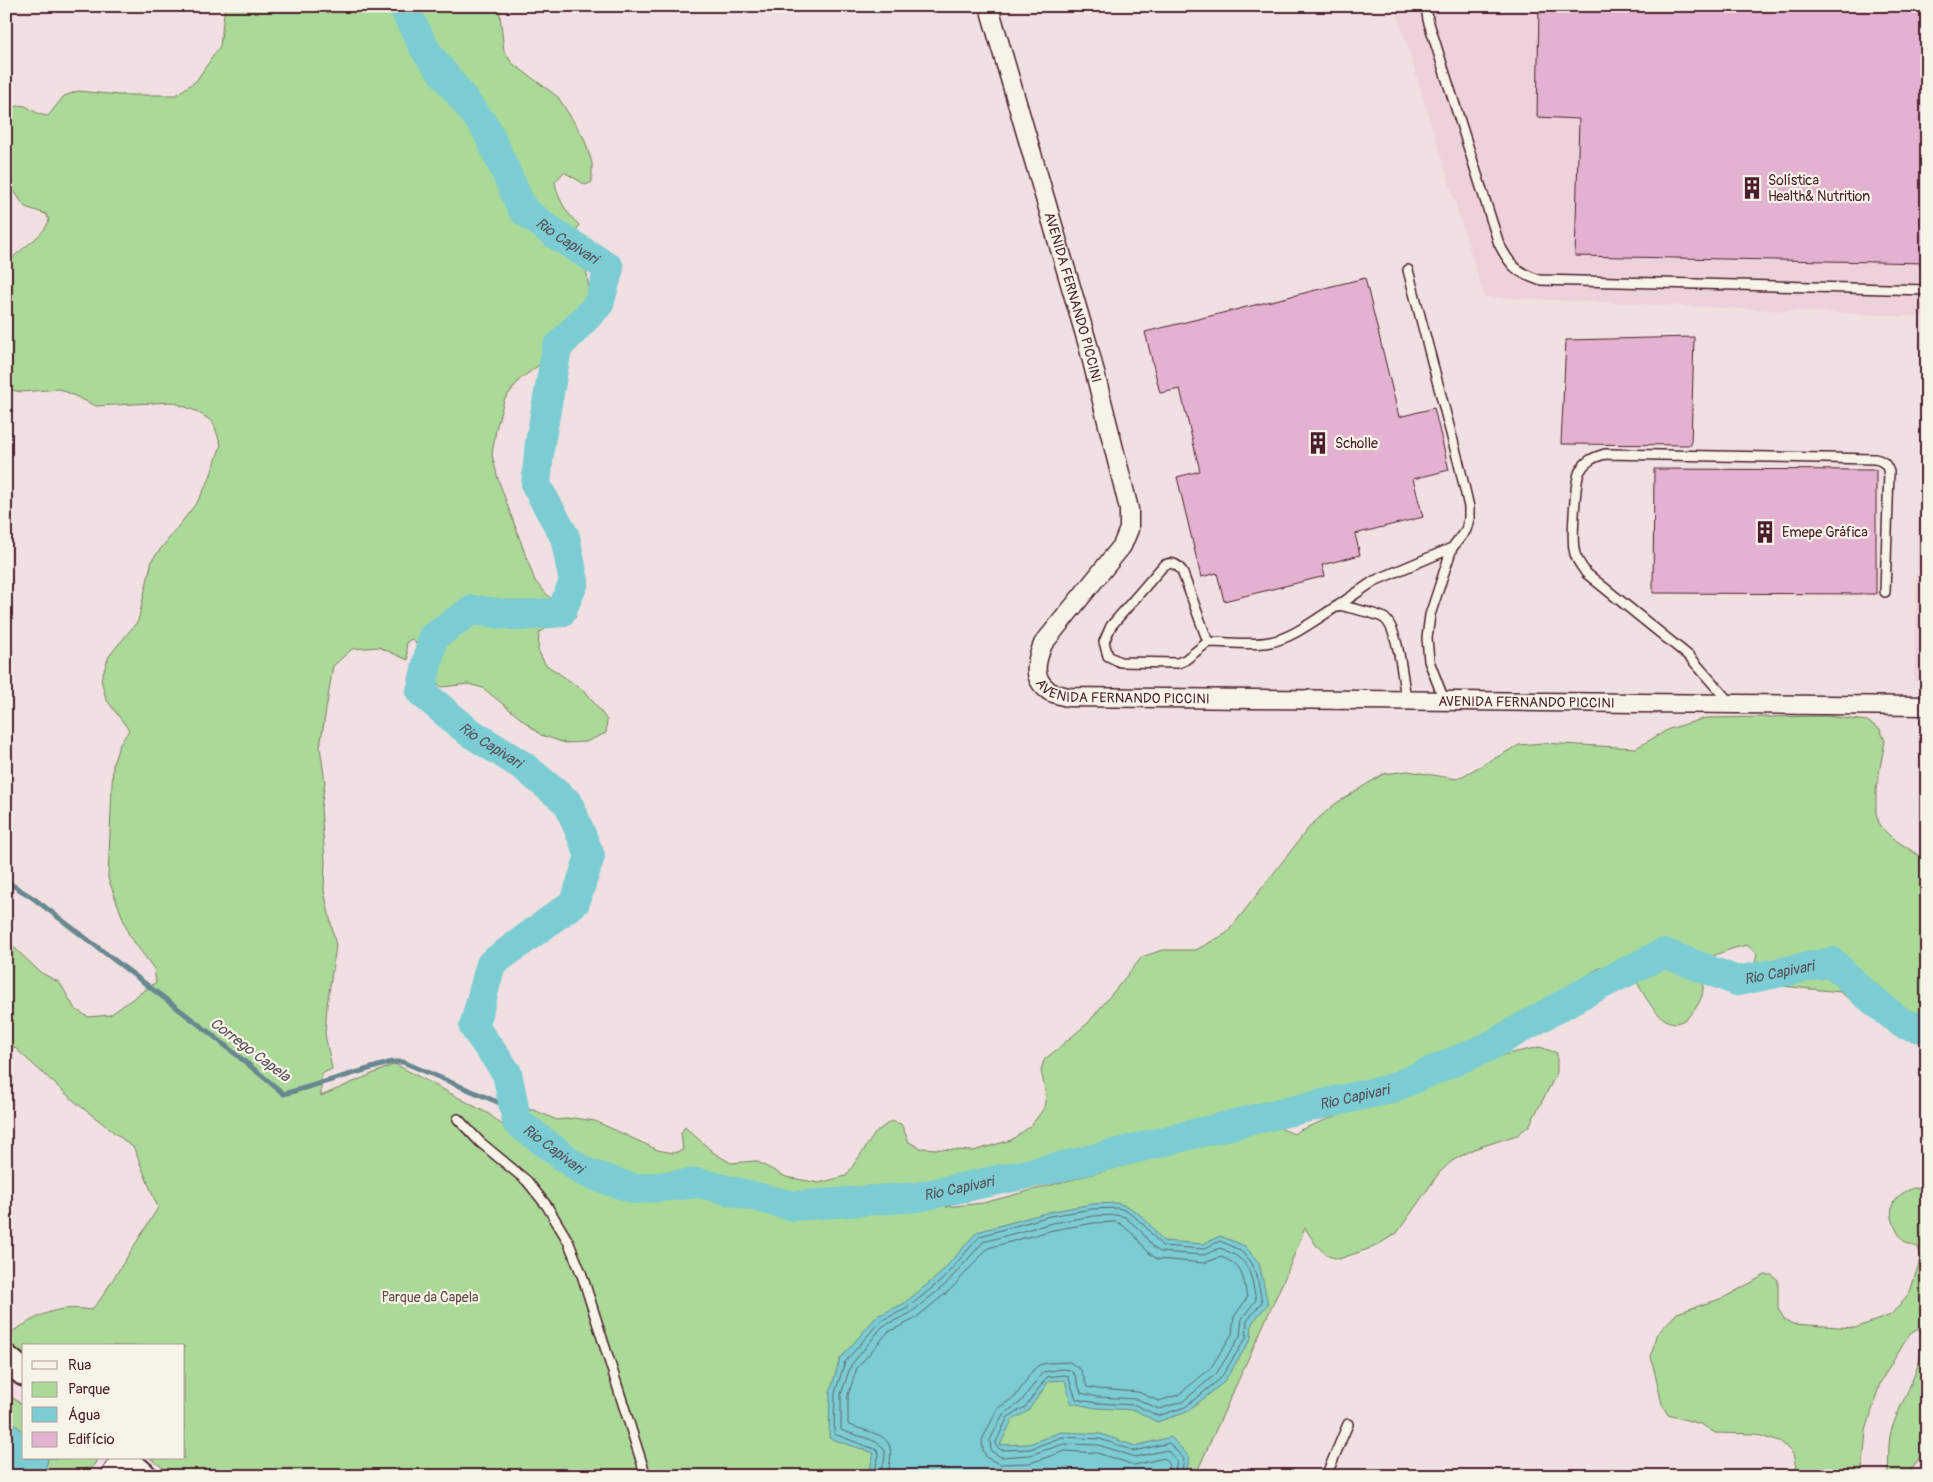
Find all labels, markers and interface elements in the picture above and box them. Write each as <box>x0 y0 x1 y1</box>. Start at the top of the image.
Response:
place label: Solística Health& Nutrition <box>1768 172 1870 205</box>
building icon: Solística Health& Nutrition <box>1739 175 1765 201</box>
street label: AVENIDA FERNANDO PICCINI <box>1041 210 1106 384</box>
water label: Rio Capivari <box>532 213 604 270</box>
building icon: Scholle <box>1305 430 1331 456</box>
place label: Scholle <box>1335 435 1378 452</box>
building icon: Emepe Gráfica <box>1752 519 1778 545</box>
place label: Emepe Gráfica <box>1782 524 1868 541</box>
street label: AVENIDA FERNANDO PICCINI <box>1032 675 1210 707</box>
street label: AVENIDA FERNANDO PICCINI <box>1438 692 1615 711</box>
water label: Rio Capivari <box>455 718 527 774</box>
water label: Rio Capivari <box>1742 956 1818 989</box>
water label: Corrego Capela <box>206 1014 295 1087</box>
water label: Rio Capivari <box>1317 1080 1393 1114</box>
water label: Rio Capivari <box>519 1120 589 1179</box>
water label: Rio Capivari <box>922 1171 997 1205</box>
park label: Parque da Capela <box>381 1289 479 1306</box>
legend <box>22 1344 185 1460</box>
text: Rua <box>68 1356 91 1375</box>
text: Parque <box>68 1380 111 1399</box>
text: Água <box>68 1406 100 1425</box>
text: Edifício <box>68 1430 114 1449</box>

